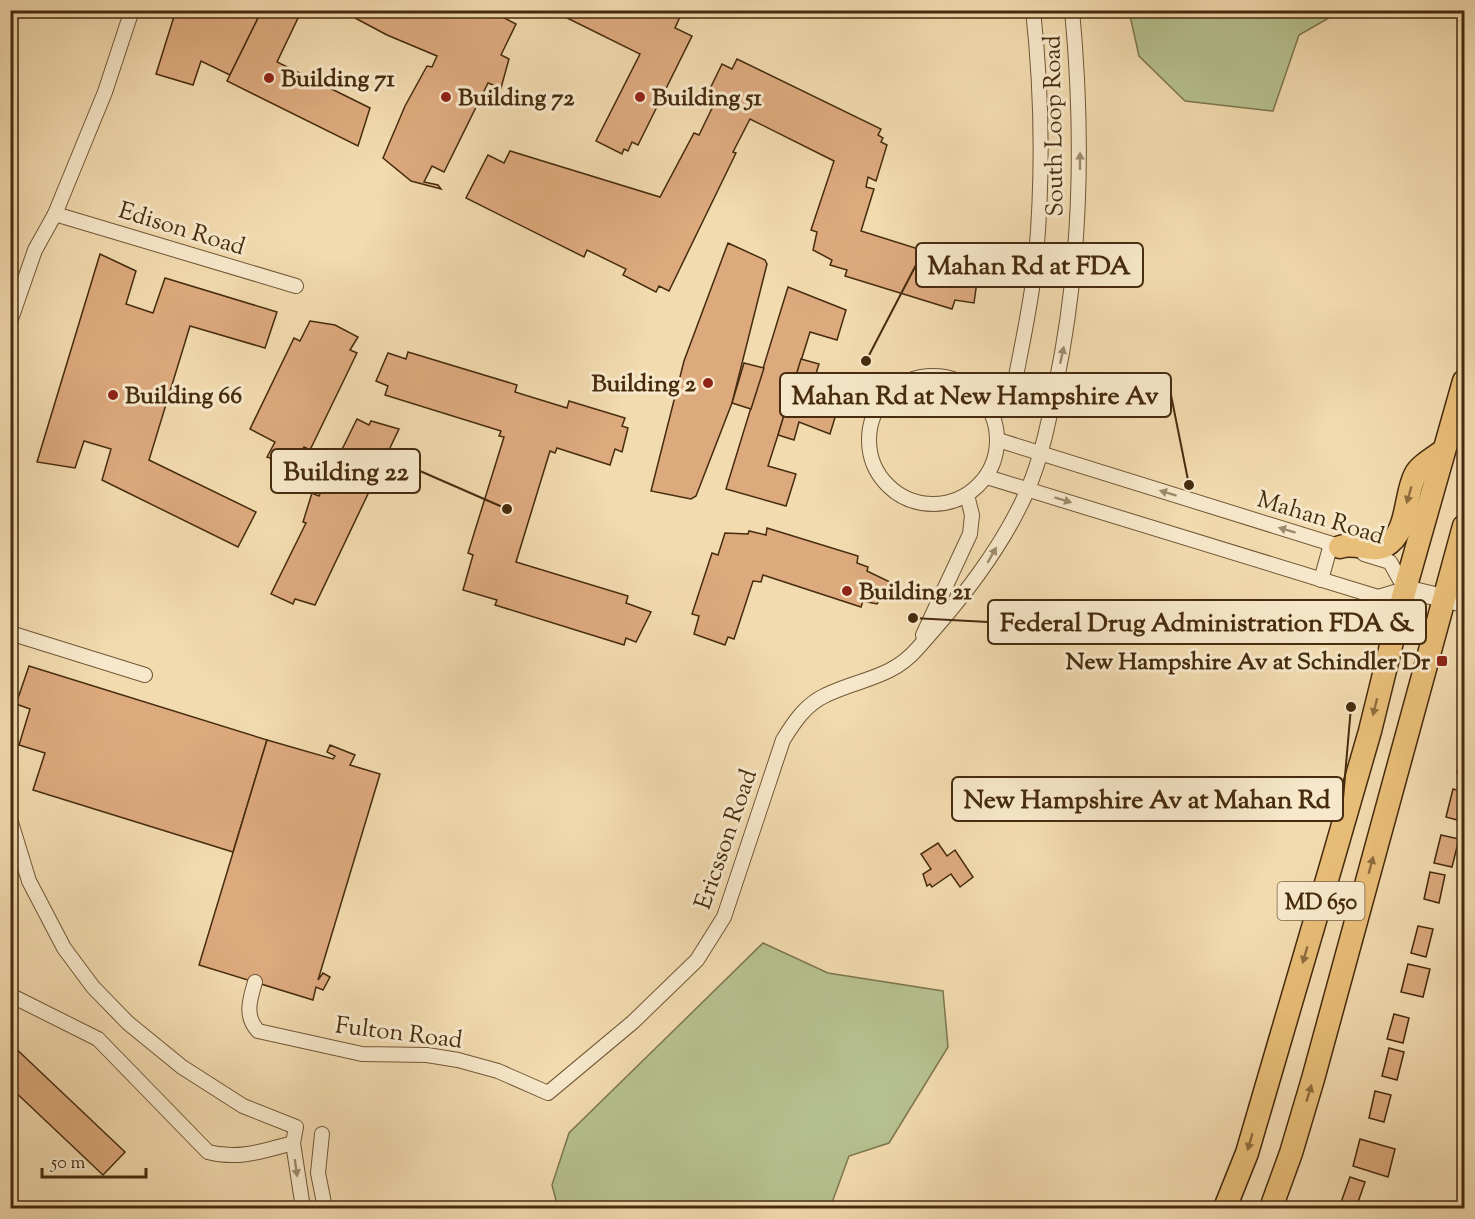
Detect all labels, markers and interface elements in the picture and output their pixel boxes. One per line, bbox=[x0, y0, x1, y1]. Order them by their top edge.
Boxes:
street label: South Loop Road bbox=[1036, 34, 1074, 217]
place label: Building 71 bbox=[281, 63, 395, 97]
marker: Building 71 bbox=[262, 71, 276, 85]
place label: Building 72 bbox=[458, 82, 575, 116]
place label: Building 51 bbox=[652, 82, 763, 116]
marker: Building 72 bbox=[439, 90, 453, 104]
marker: Building 51 bbox=[633, 90, 647, 104]
one-way arrow bbox=[1075, 152, 1085, 171]
street label: Edison Road bbox=[114, 195, 249, 265]
callout: Mahan Rd at FDA bbox=[916, 243, 1143, 287]
text: Mahan Rd at FDA bbox=[927, 249, 1131, 286]
one-way arrow bbox=[1058, 345, 1067, 364]
place label: Building 2 bbox=[591, 368, 697, 402]
callout: Mahan Rd at New Hampshire Av bbox=[780, 373, 1171, 417]
marker: Building 2 bbox=[701, 376, 715, 390]
text: Mahan Rd at New Hampshire Av bbox=[791, 379, 1159, 416]
place label: Building 66 bbox=[125, 380, 242, 414]
marker: Building 66 bbox=[106, 388, 120, 402]
callout: Building 22 bbox=[271, 449, 420, 493]
text: Building 22 bbox=[283, 455, 410, 492]
street label: Mahan Road bbox=[1253, 483, 1389, 555]
one-way arrow bbox=[1404, 486, 1413, 504]
one-way arrow bbox=[1159, 488, 1177, 497]
one-way arrow bbox=[1054, 496, 1072, 505]
one-way arrow bbox=[1278, 525, 1296, 534]
one-way arrow bbox=[986, 547, 997, 563]
place label: Building 21 bbox=[859, 576, 973, 610]
marker: Building 21 bbox=[840, 584, 854, 598]
callout: Federal Drug Administration FDA & bbox=[988, 600, 1426, 644]
text: Federal Drug Administration FDA & bbox=[1000, 606, 1414, 643]
place label: New Hampshire Av at Schindler Dr bbox=[1066, 646, 1431, 680]
marker: New Hampshire Av at Schindler Dr bbox=[1435, 654, 1449, 668]
one-way arrow bbox=[1370, 698, 1380, 716]
street label: Ericsson Road bbox=[687, 765, 767, 914]
callout: New Hampshire Av at Mahan Rd bbox=[952, 777, 1343, 821]
text: New Hampshire Av at Mahan Rd bbox=[963, 783, 1331, 820]
one-way arrow bbox=[1367, 855, 1376, 873]
road number: MD 650 bbox=[1278, 882, 1364, 920]
one-way arrow bbox=[1300, 946, 1309, 964]
street label: Fulton Road bbox=[333, 1009, 465, 1059]
one-way arrow bbox=[1305, 1084, 1314, 1102]
one-way arrow bbox=[1245, 1133, 1254, 1151]
scale bar bbox=[42, 1141, 146, 1179]
text: 50 m bbox=[50, 1151, 86, 1177]
one-way arrow bbox=[292, 1158, 301, 1177]

